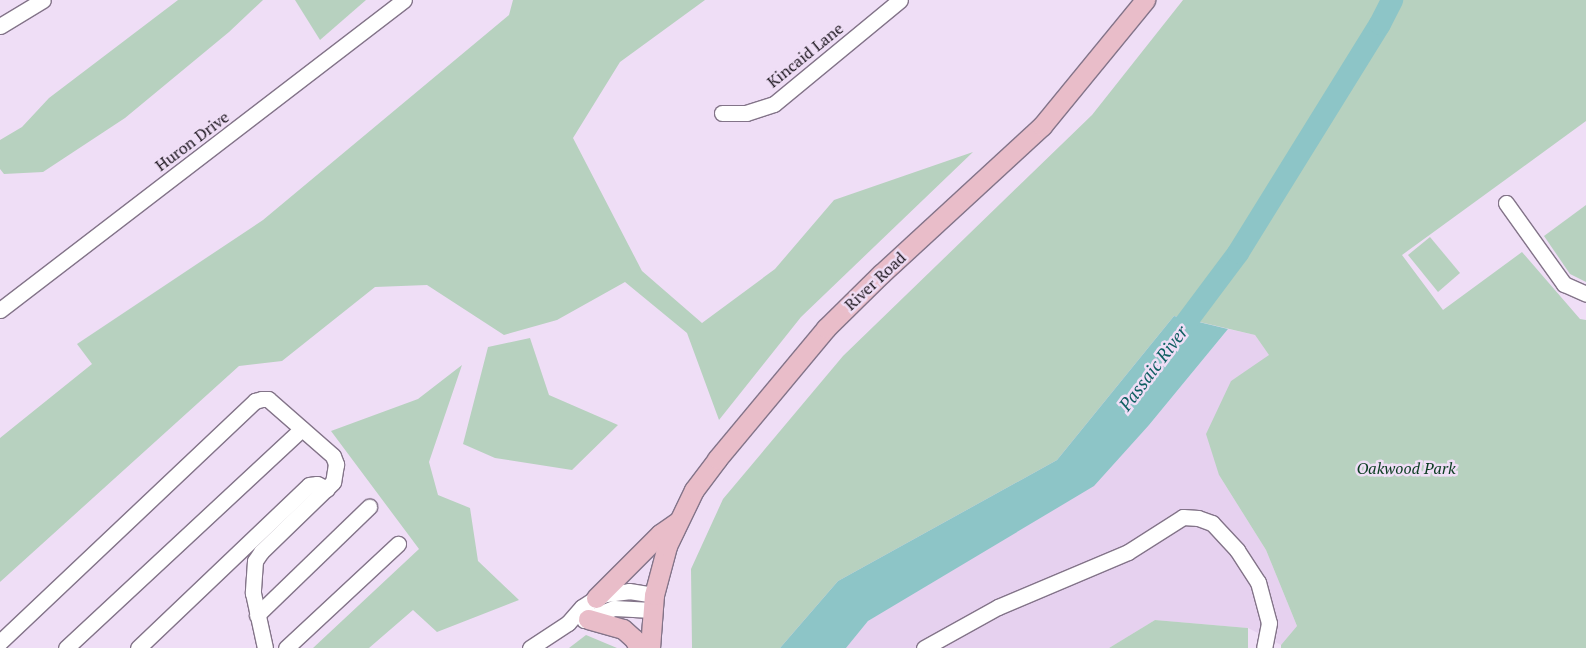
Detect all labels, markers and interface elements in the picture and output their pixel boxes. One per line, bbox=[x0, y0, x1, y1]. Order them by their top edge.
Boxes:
street label: Kincaid Lane bbox=[763, 19, 847, 91]
street label: Huron Drive bbox=[151, 107, 233, 175]
street label: River Road bbox=[840, 248, 910, 314]
water label: Passaic River bbox=[1114, 321, 1192, 415]
park label: Oakwood Park bbox=[1356, 458, 1456, 478]

